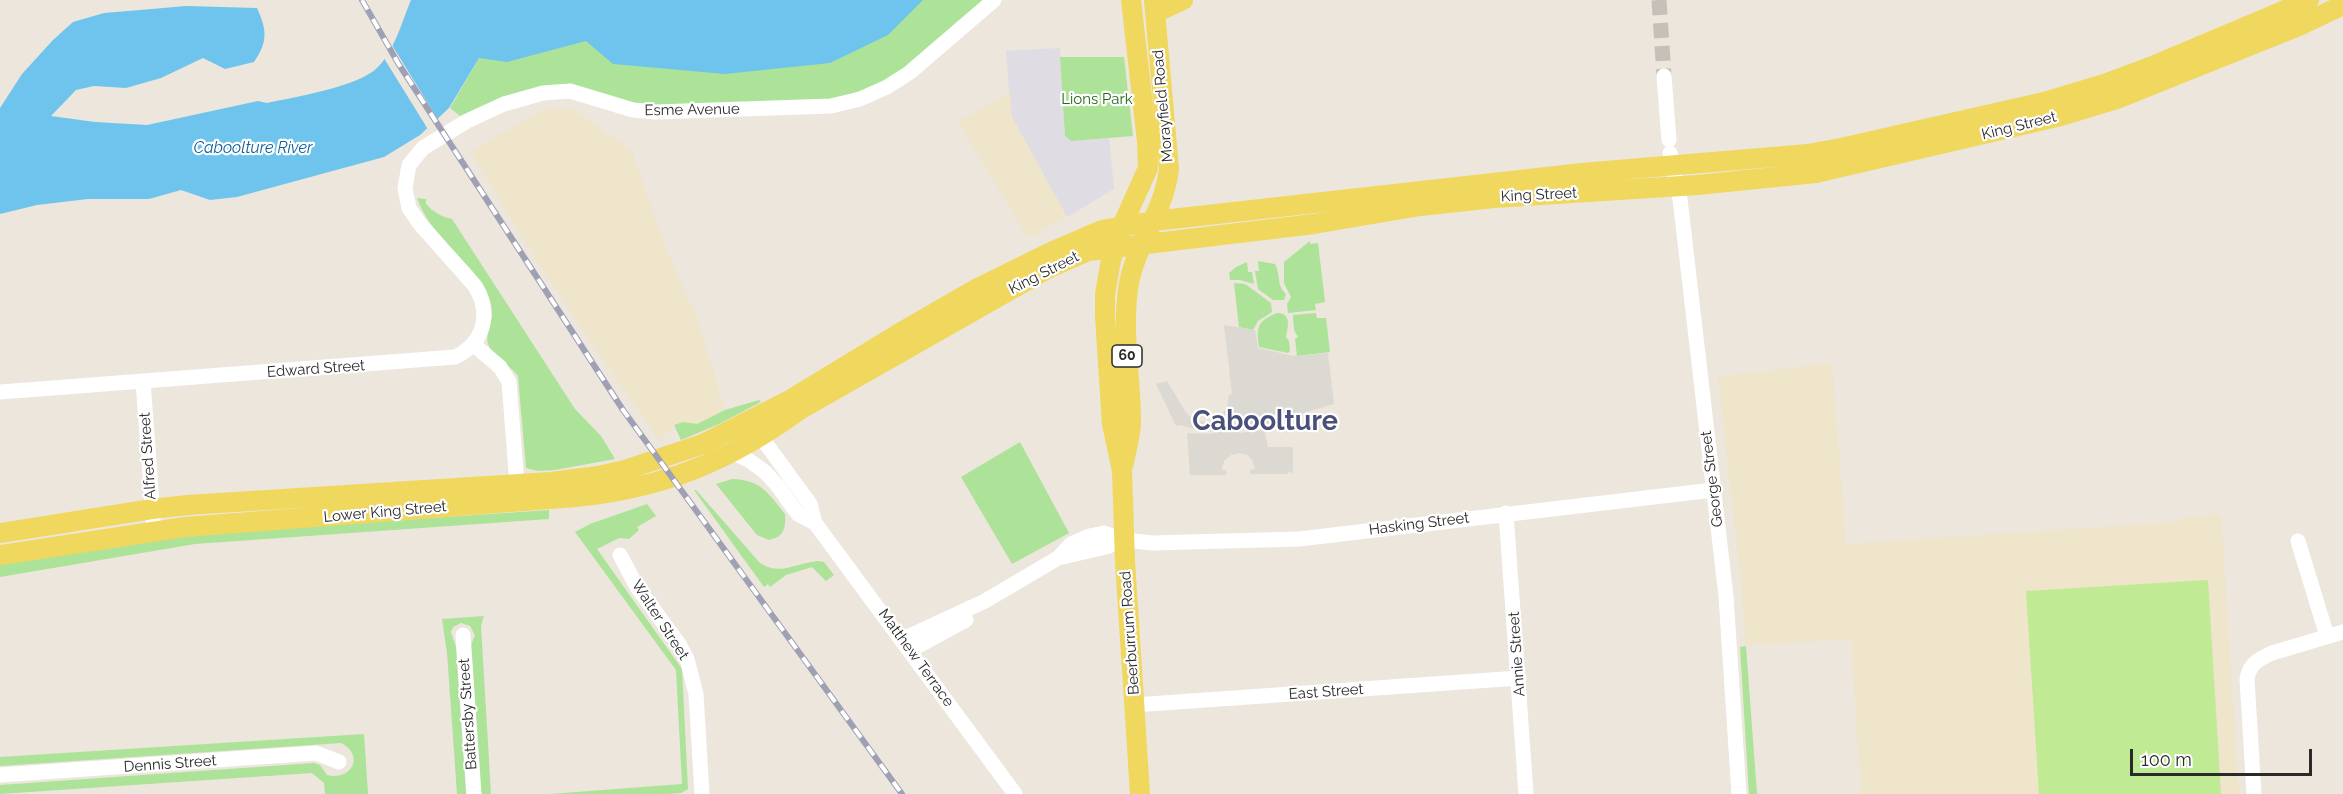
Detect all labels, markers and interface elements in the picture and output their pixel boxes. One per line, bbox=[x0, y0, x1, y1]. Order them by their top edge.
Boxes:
street label: Morayfield Road bbox=[1149, 49, 1177, 163]
park label: Lions Park bbox=[1061, 90, 1133, 108]
street label: Esme Avenue bbox=[644, 100, 740, 120]
street label: King Street bbox=[1980, 108, 2058, 144]
water label: Caboolture River bbox=[193, 138, 313, 158]
street label: King Street bbox=[1500, 184, 1578, 206]
street label: King Street bbox=[1006, 248, 1082, 298]
road number: 60 bbox=[1112, 345, 1142, 367]
street label: Edward Street bbox=[266, 357, 366, 381]
district label: Caboolture bbox=[1192, 406, 1338, 438]
street label: Alfred Street bbox=[136, 412, 160, 500]
street label: George Street bbox=[1697, 430, 1727, 528]
street label: Lower King Street bbox=[323, 498, 447, 526]
street label: Hasking Street bbox=[1368, 509, 1470, 539]
street label: Beerburrum Road bbox=[1117, 570, 1143, 696]
street label: Walter Street bbox=[628, 577, 692, 663]
street label: Matthew Terrace bbox=[874, 606, 958, 710]
street label: Annie Street bbox=[1505, 611, 1529, 697]
street label: Battersby Street bbox=[455, 658, 481, 770]
street label: East Street bbox=[1288, 680, 1364, 704]
scale bar bbox=[2133, 737, 2314, 775]
text: 100 m bbox=[2141, 749, 2192, 770]
street label: Dennis Street bbox=[123, 752, 217, 776]

